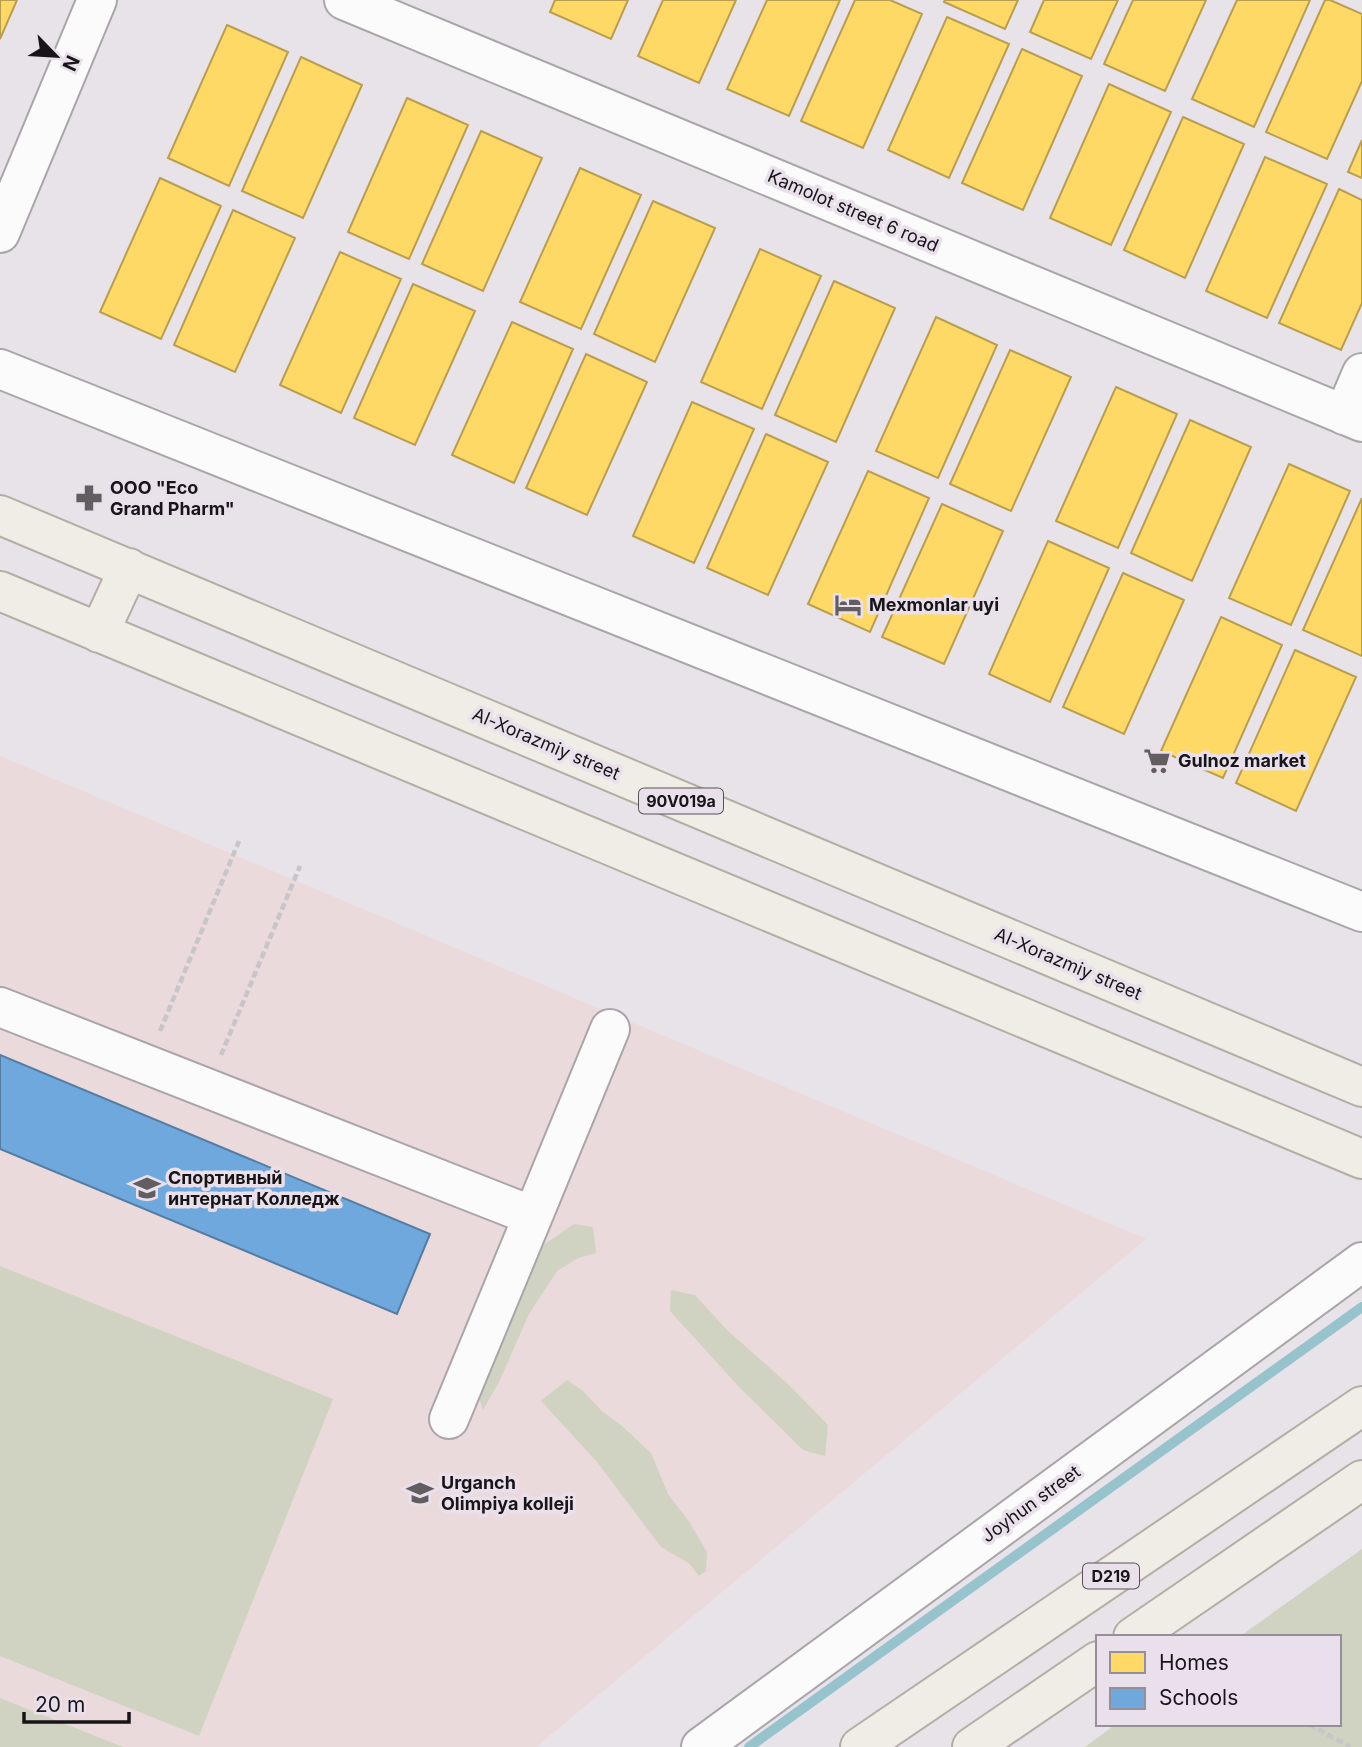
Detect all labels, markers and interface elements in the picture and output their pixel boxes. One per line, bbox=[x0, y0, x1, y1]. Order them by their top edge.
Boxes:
north arrow bbox=[21, 21, 91, 91]
text: N bbox=[57, 52, 84, 74]
street label: Kamolot street 6 road bbox=[765, 165, 942, 256]
place label: ООО "Eco Grand Pharm" bbox=[110, 477, 235, 519]
pharmacy icon: ООО "Eco Grand Pharm" bbox=[74, 483, 104, 513]
hotel icon: Mexmonlar uyi bbox=[833, 590, 863, 620]
place label: Mexmonlar uyi bbox=[869, 594, 999, 615]
street label: Al-Xorazmiy street bbox=[469, 703, 623, 784]
supermarket icon: Gulnoz market bbox=[1142, 746, 1172, 776]
place label: Gulnoz market bbox=[1178, 750, 1306, 771]
road number: 90V019a bbox=[639, 788, 723, 814]
street label: Al-Xorazmiy street bbox=[991, 923, 1145, 1004]
place label: Спортивный интернат Колледж bbox=[168, 1167, 340, 1209]
school or university icon: Спортивный интернат Колледж bbox=[132, 1173, 162, 1203]
street label: Joyhun street bbox=[977, 1461, 1084, 1546]
place label: Urganch Olimpiya kolleji bbox=[441, 1472, 574, 1514]
school or university icon: Urganch Olimpiya kolleji bbox=[405, 1478, 435, 1508]
road number: D219 bbox=[1083, 1564, 1139, 1588]
legend bbox=[1096, 1635, 1341, 1726]
text: Homes bbox=[1159, 1650, 1229, 1675]
scale bar bbox=[24, 1680, 130, 1724]
text: Schools bbox=[1159, 1685, 1238, 1710]
text: 20 m bbox=[35, 1692, 85, 1717]

